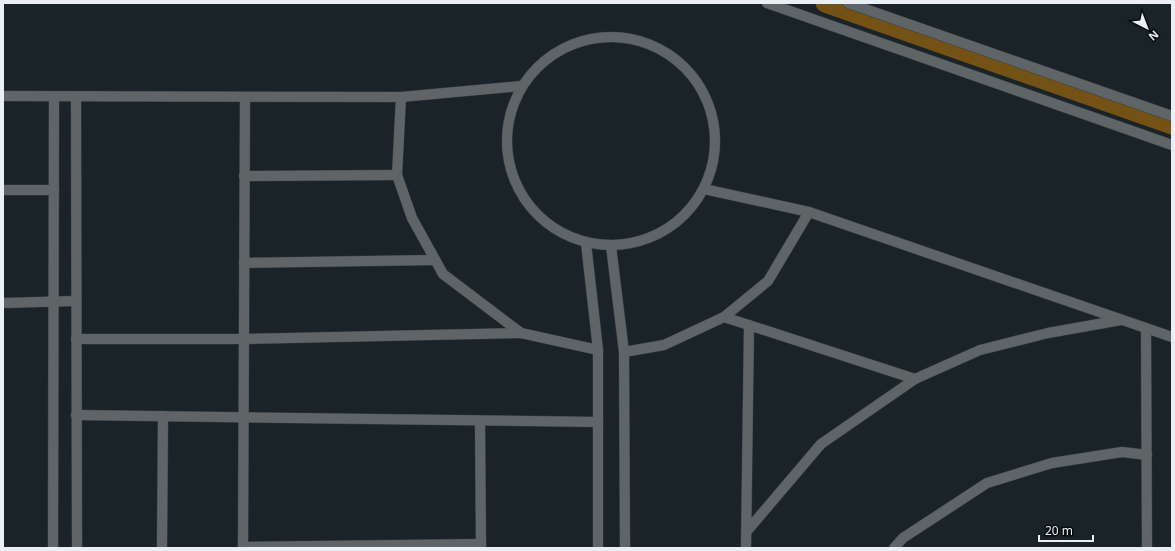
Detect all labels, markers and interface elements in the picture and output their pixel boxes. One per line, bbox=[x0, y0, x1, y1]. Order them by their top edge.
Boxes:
north arrow bbox=[1127, 8, 1167, 48]
text: N bbox=[1146, 27, 1162, 44]
scale bar bbox=[1039, 517, 1093, 543]
text: 20 m bbox=[1045, 522, 1073, 539]

